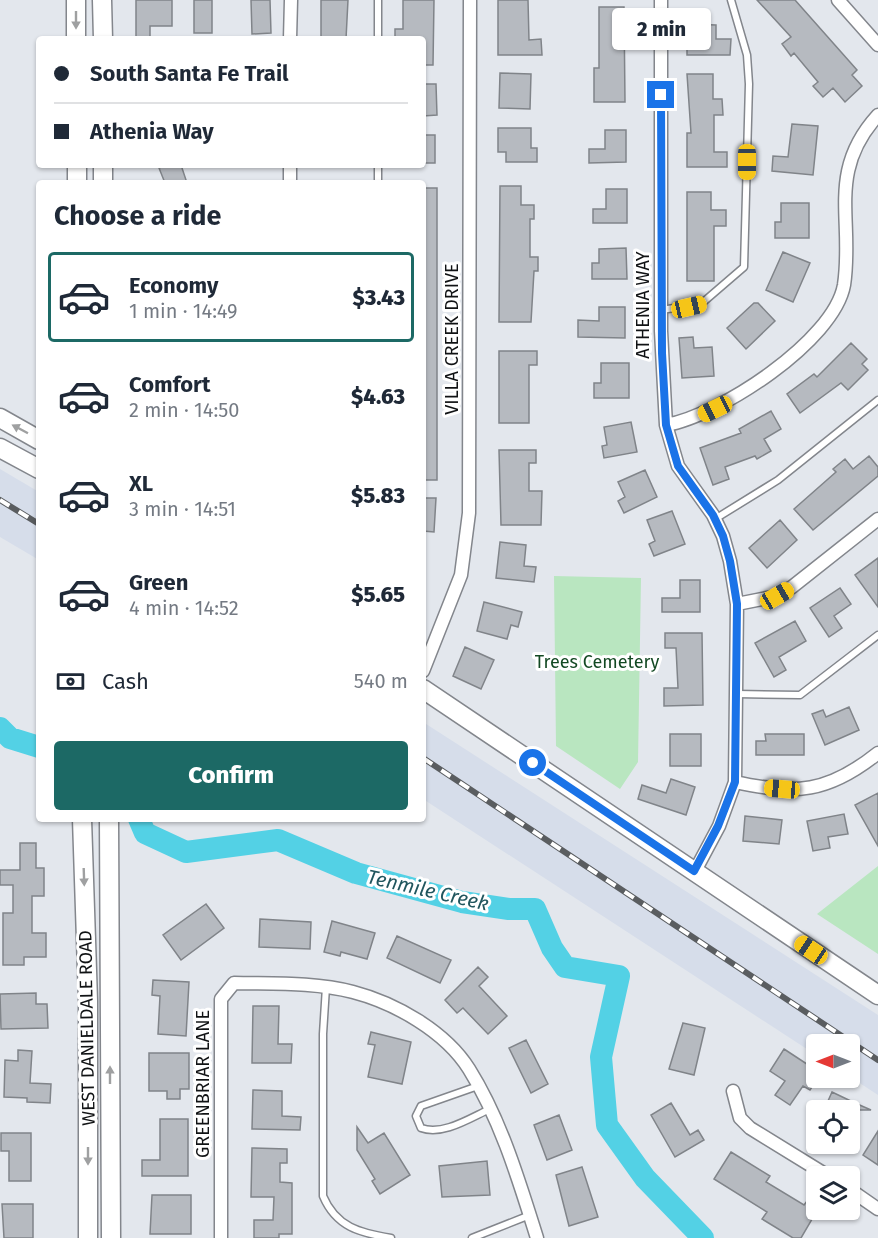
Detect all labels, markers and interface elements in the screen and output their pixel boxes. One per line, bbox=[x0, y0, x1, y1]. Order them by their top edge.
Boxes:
callout: 2 min bbox=[612, 8, 710, 50]
one-way arrow bbox=[71, 10, 81, 29]
text: 2 min bbox=[637, 17, 686, 41]
text: South Santa Fe Trail bbox=[90, 60, 289, 87]
route end bbox=[647, 81, 674, 108]
text: Athenia Way bbox=[90, 118, 214, 145]
car bbox=[738, 144, 756, 180]
text: Choose a ride bbox=[54, 200, 221, 232]
street label: ATHENIA WAY bbox=[632, 251, 654, 359]
street label: VILLA CREEK DRIVE bbox=[441, 263, 463, 415]
icon: car bbox=[57, 270, 111, 324]
text: Economy bbox=[129, 272, 218, 299]
text: $3.43 bbox=[352, 284, 405, 311]
car bbox=[669, 294, 709, 320]
text: 1 min · 14:49 bbox=[129, 299, 238, 323]
icon: car bbox=[57, 369, 111, 423]
text: Comfort bbox=[129, 371, 210, 398]
text: $4.63 bbox=[351, 383, 405, 410]
car bbox=[695, 393, 735, 425]
text: 2 min · 14:50 bbox=[129, 398, 239, 422]
one-way arrow bbox=[11, 424, 28, 434]
icon: car bbox=[57, 468, 111, 522]
text: XL bbox=[129, 470, 153, 497]
text: $5.83 bbox=[351, 482, 405, 509]
text: 3 min · 14:51 bbox=[129, 497, 236, 521]
icon: car bbox=[57, 567, 111, 621]
text: Green bbox=[129, 569, 188, 596]
car bbox=[757, 579, 797, 613]
text: $5.65 bbox=[351, 581, 405, 608]
text: 4 min · 14:52 bbox=[129, 596, 239, 620]
park label: Trees Cemetery bbox=[535, 651, 659, 673]
icon: cash bbox=[54, 665, 87, 698]
text: Cash bbox=[102, 668, 149, 695]
text: 540 m bbox=[354, 669, 408, 693]
button: Confirm bbox=[54, 741, 408, 810]
route start bbox=[519, 749, 546, 776]
car bbox=[763, 778, 801, 800]
water label: Tenmile Creek bbox=[365, 864, 491, 916]
one-way arrow bbox=[80, 868, 89, 887]
street label: WEST DANIELDALE ROAD bbox=[74, 930, 100, 1126]
car bbox=[791, 932, 831, 968]
street label: GREENBRIAR LANE bbox=[192, 1010, 214, 1158]
north arrow bbox=[806, 1034, 860, 1088]
map controls bbox=[806, 1034, 860, 1220]
one-way arrow bbox=[105, 1065, 115, 1084]
button: locate bbox=[806, 1100, 860, 1154]
one-way arrow bbox=[83, 1147, 93, 1166]
button: layers bbox=[806, 1166, 860, 1220]

